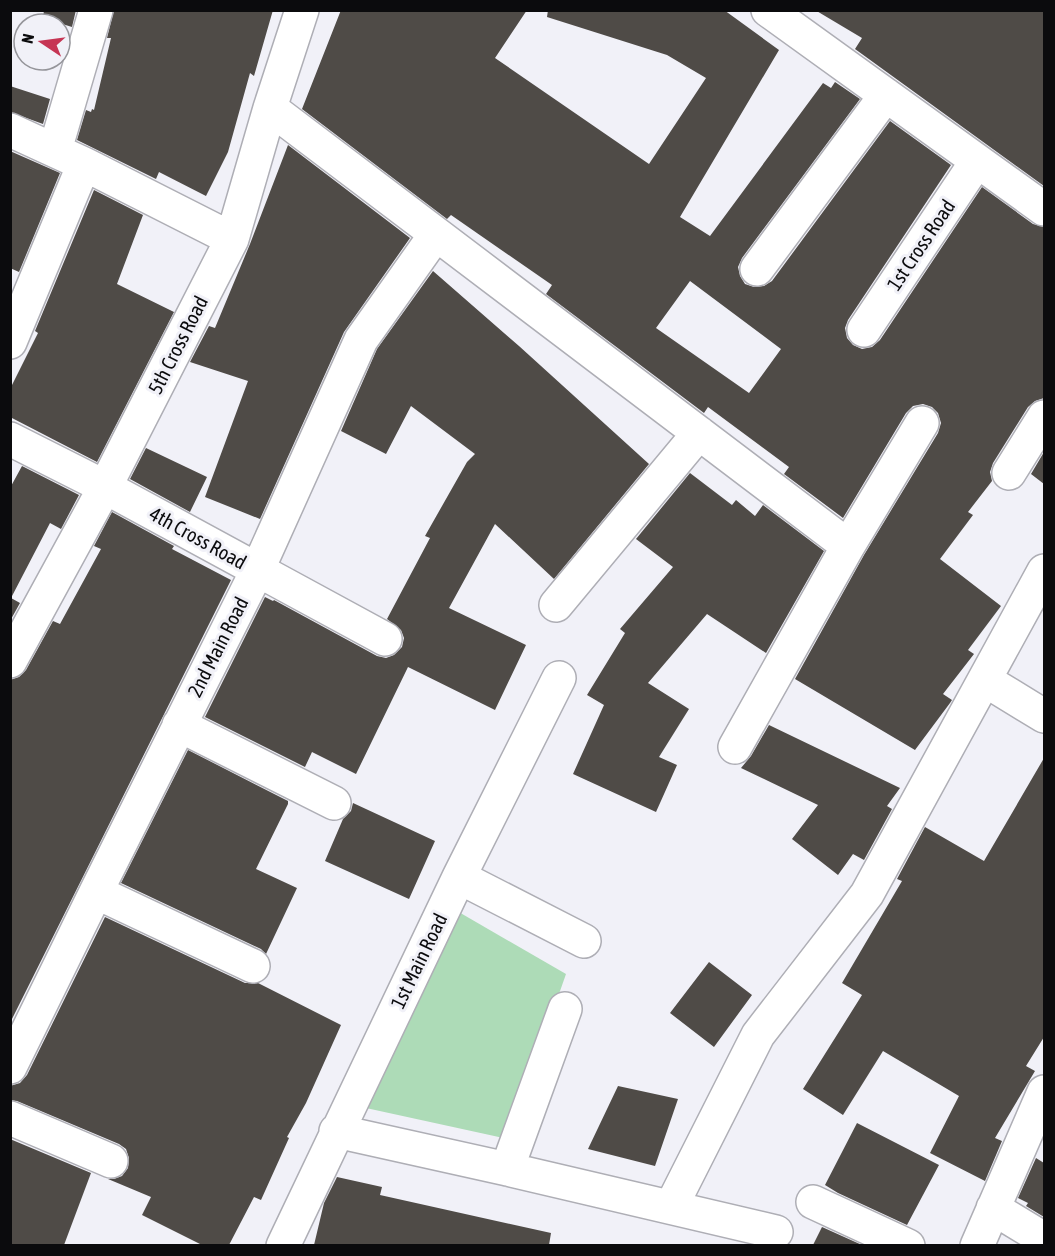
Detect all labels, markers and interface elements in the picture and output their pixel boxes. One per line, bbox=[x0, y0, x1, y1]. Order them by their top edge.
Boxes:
north arrow bbox=[12, 12, 72, 72]
text: N bbox=[18, 32, 37, 45]
street label: 1st Cross Road bbox=[882, 195, 959, 294]
street label: 5th Cross Road bbox=[143, 292, 212, 398]
street label: 4th Cross Road bbox=[146, 502, 251, 574]
street label: 2nd Main Road bbox=[183, 593, 253, 701]
street label: 1st Main Road bbox=[386, 910, 451, 1012]

